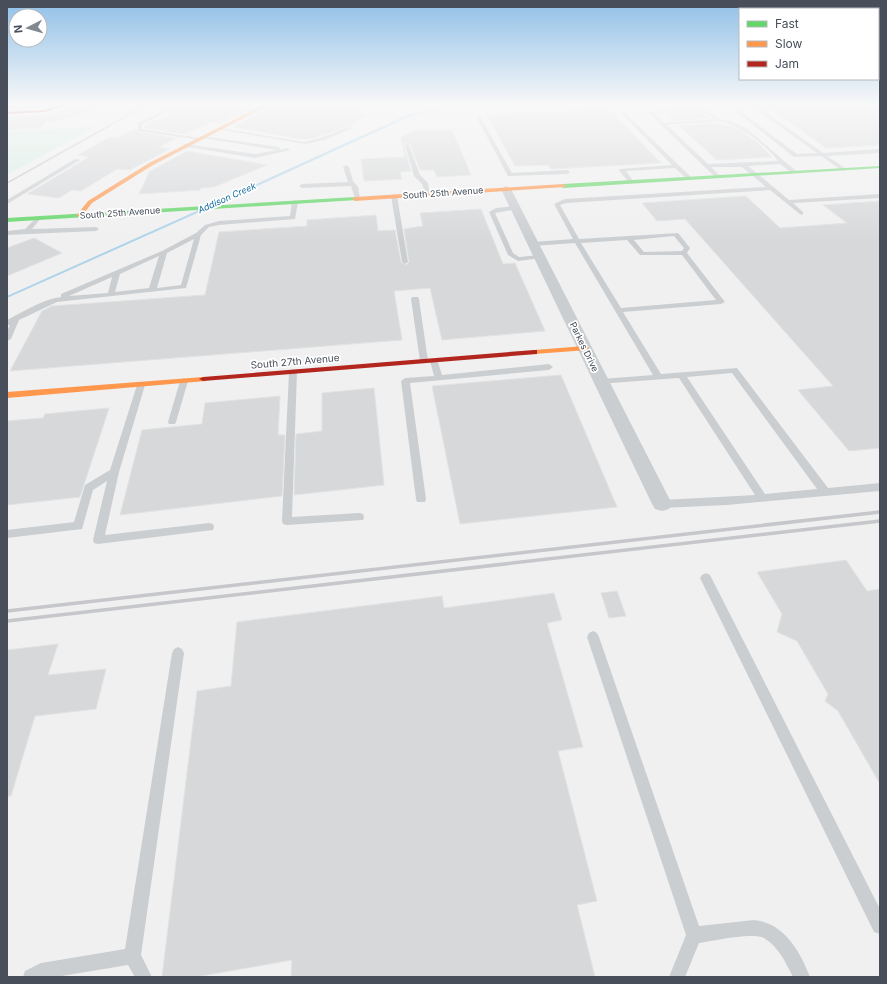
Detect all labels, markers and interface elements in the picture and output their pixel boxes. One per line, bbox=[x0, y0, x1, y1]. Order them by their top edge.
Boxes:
north arrow bbox=[8, 8, 48, 48]
legend bbox=[739, 8, 879, 80]
text: Fast bbox=[775, 16, 799, 31]
text: N bbox=[11, 24, 25, 34]
text: Slow bbox=[775, 36, 803, 51]
text: Jam bbox=[775, 56, 799, 71]
water label: Addison Creek bbox=[195, 179, 259, 216]
street label: South 25th Avenue bbox=[402, 184, 484, 201]
street label: South 25th Avenue bbox=[79, 204, 161, 221]
street label: Parkes Drive bbox=[568, 320, 601, 373]
street label: South 27th Avenue bbox=[250, 351, 340, 371]

